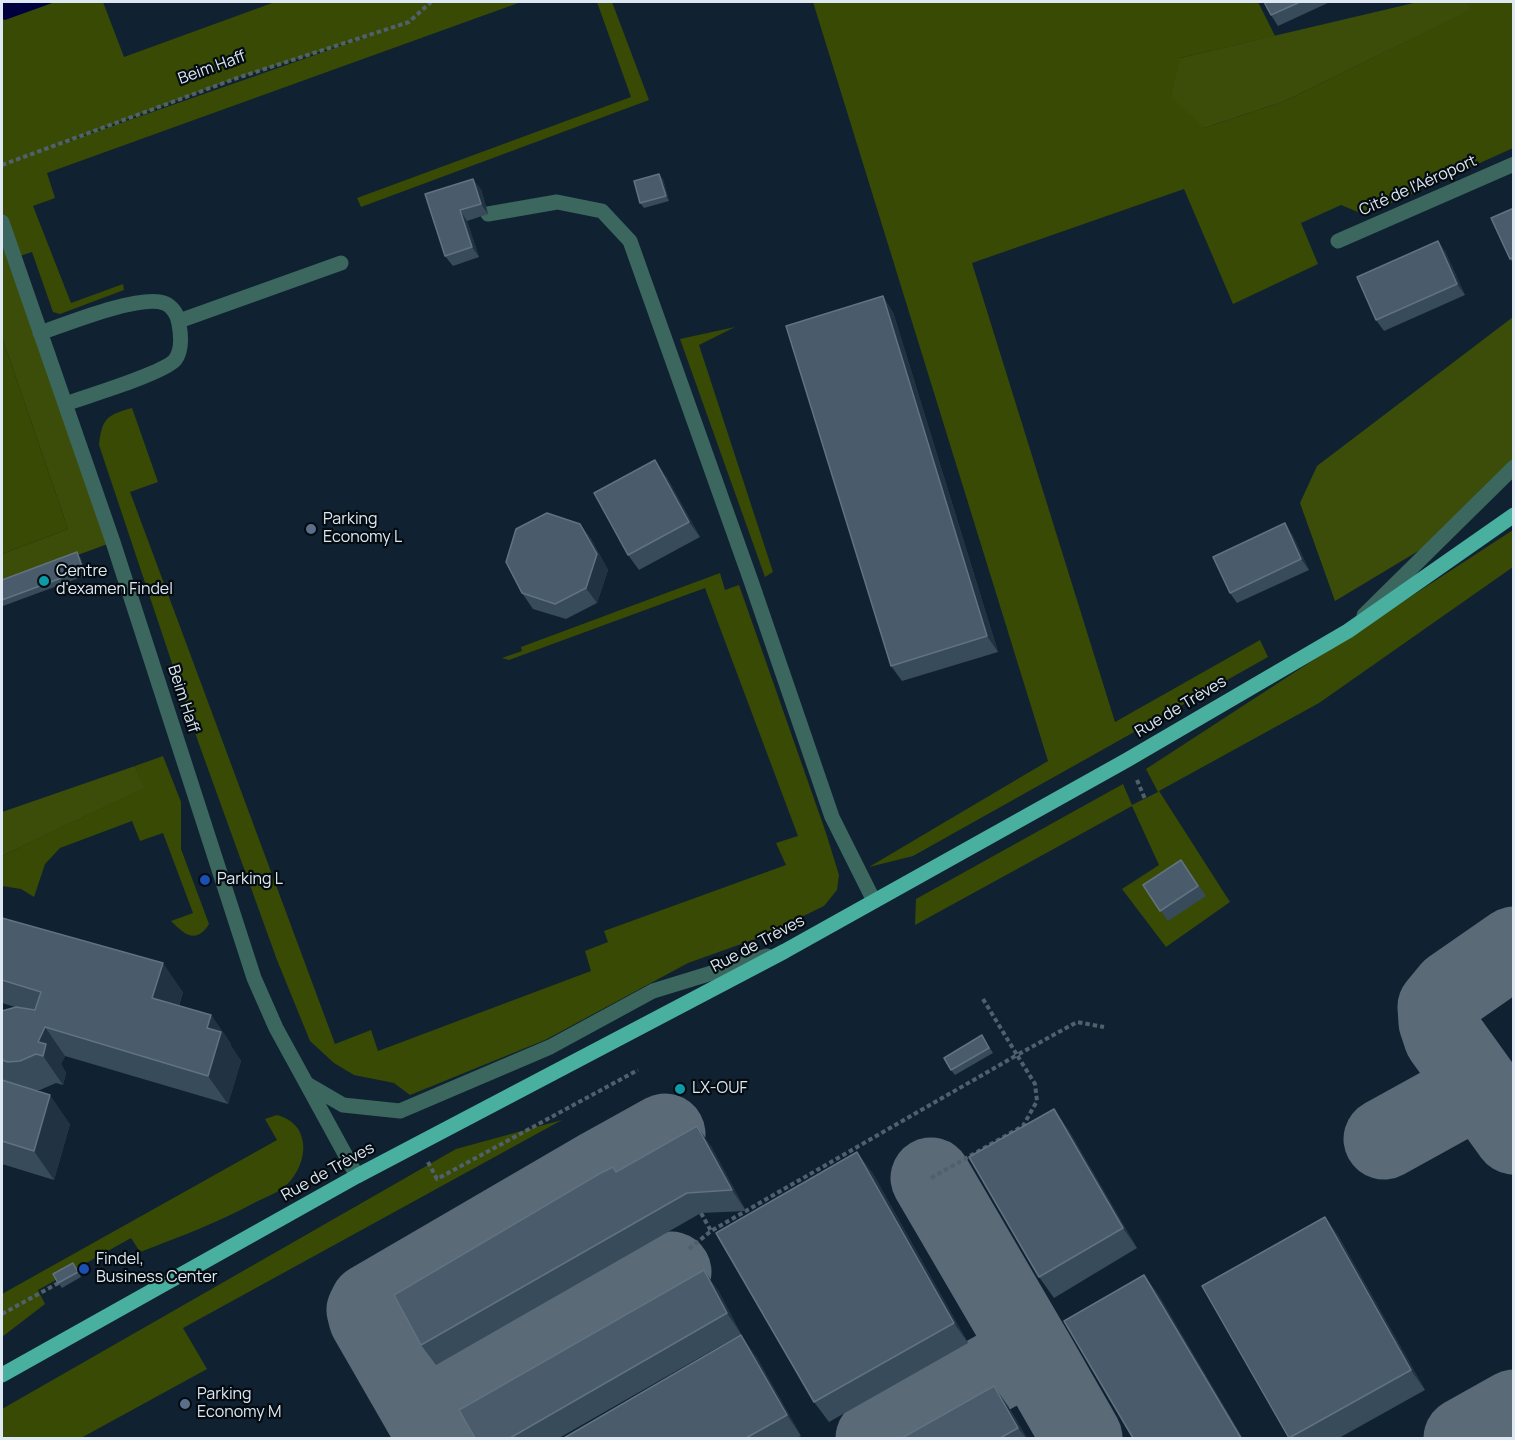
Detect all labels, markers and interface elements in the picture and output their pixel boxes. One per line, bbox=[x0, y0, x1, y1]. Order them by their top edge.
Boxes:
street label: Beim Haff bbox=[176, 47, 248, 89]
street label: Cité de l'Aéroport bbox=[1356, 151, 1480, 221]
place label: Parking Economy L bbox=[323, 510, 402, 548]
marker: Parking Economy L bbox=[304, 522, 318, 536]
place label: Centre d'examen Findel bbox=[56, 562, 173, 600]
marker: Centre d'examen Findel bbox=[37, 574, 51, 588]
street label: Beim Haff bbox=[163, 663, 203, 735]
street label: Rue de Trèves bbox=[1132, 672, 1230, 742]
place label: Parking L bbox=[217, 870, 283, 890]
marker: Parking L bbox=[198, 873, 212, 887]
street label: Rue de Trèves bbox=[708, 911, 808, 977]
place label: LX-OUF bbox=[692, 1079, 747, 1099]
marker: LX-OUF bbox=[673, 1082, 687, 1096]
street label: Rue de Trèves bbox=[278, 1139, 378, 1205]
place label: Findel, Business Center bbox=[96, 1250, 218, 1288]
marker: Findel, Business Center bbox=[77, 1262, 91, 1276]
place label: Parking Economy M bbox=[197, 1385, 281, 1423]
marker: Parking Economy M bbox=[178, 1397, 192, 1411]

